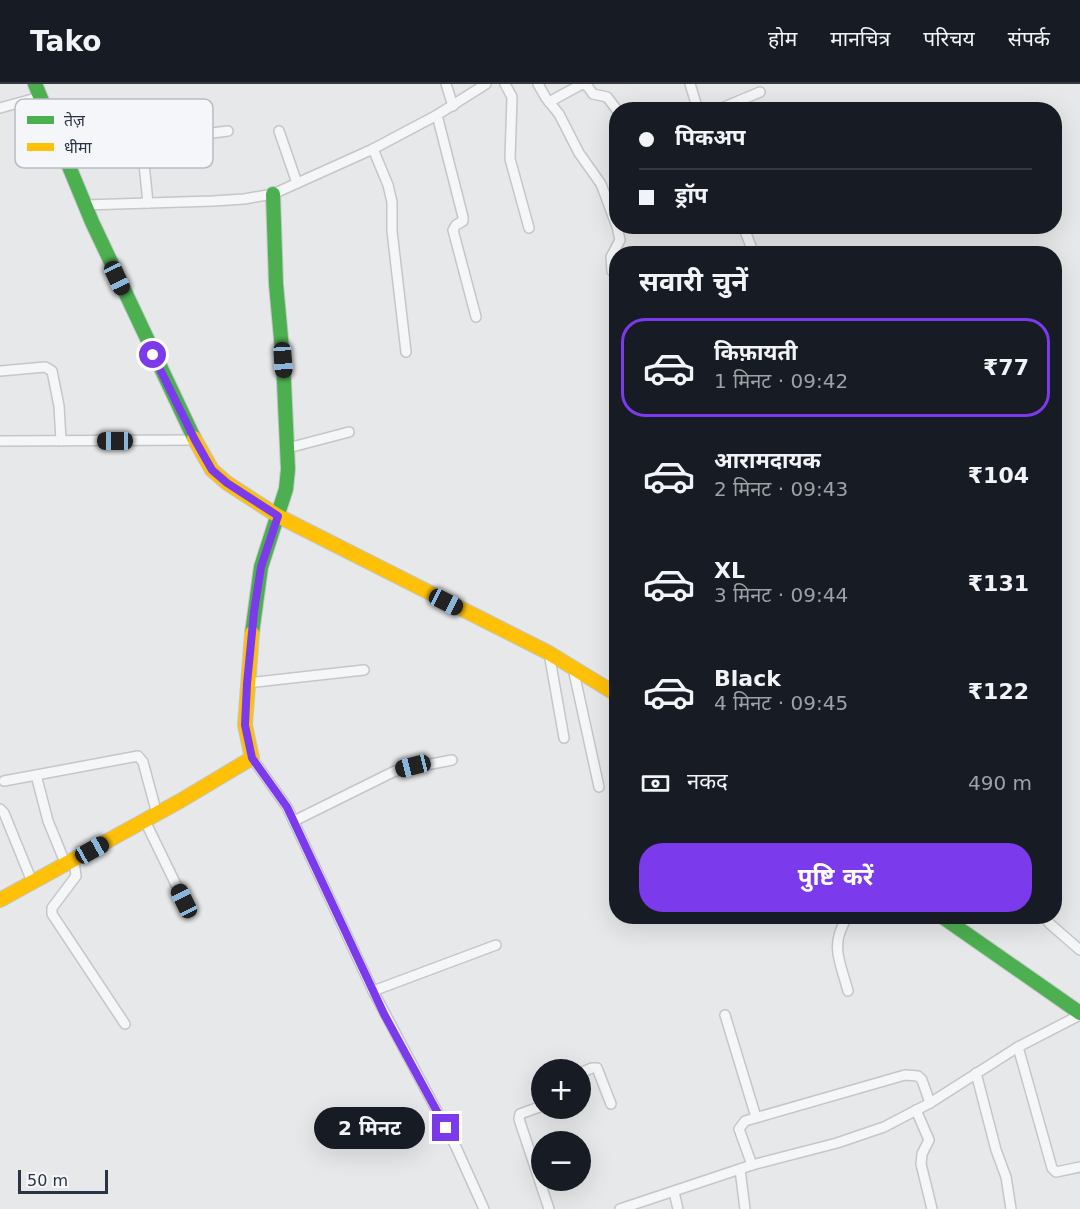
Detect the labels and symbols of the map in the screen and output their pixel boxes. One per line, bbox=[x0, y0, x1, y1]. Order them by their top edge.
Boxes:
legend bbox=[15, 99, 213, 168]
text: तेज़ bbox=[64, 111, 86, 130]
text: धीमा bbox=[64, 138, 93, 157]
car bbox=[101, 258, 133, 298]
route start bbox=[139, 341, 166, 368]
car bbox=[273, 341, 293, 379]
car bbox=[97, 432, 133, 450]
car bbox=[426, 586, 466, 618]
car bbox=[393, 753, 433, 779]
car bbox=[72, 833, 112, 867]
car bbox=[168, 881, 200, 921]
callout: 2 मिनट bbox=[314, 1107, 425, 1149]
route end bbox=[432, 1114, 459, 1141]
scale bar bbox=[18, 1167, 108, 1194]

